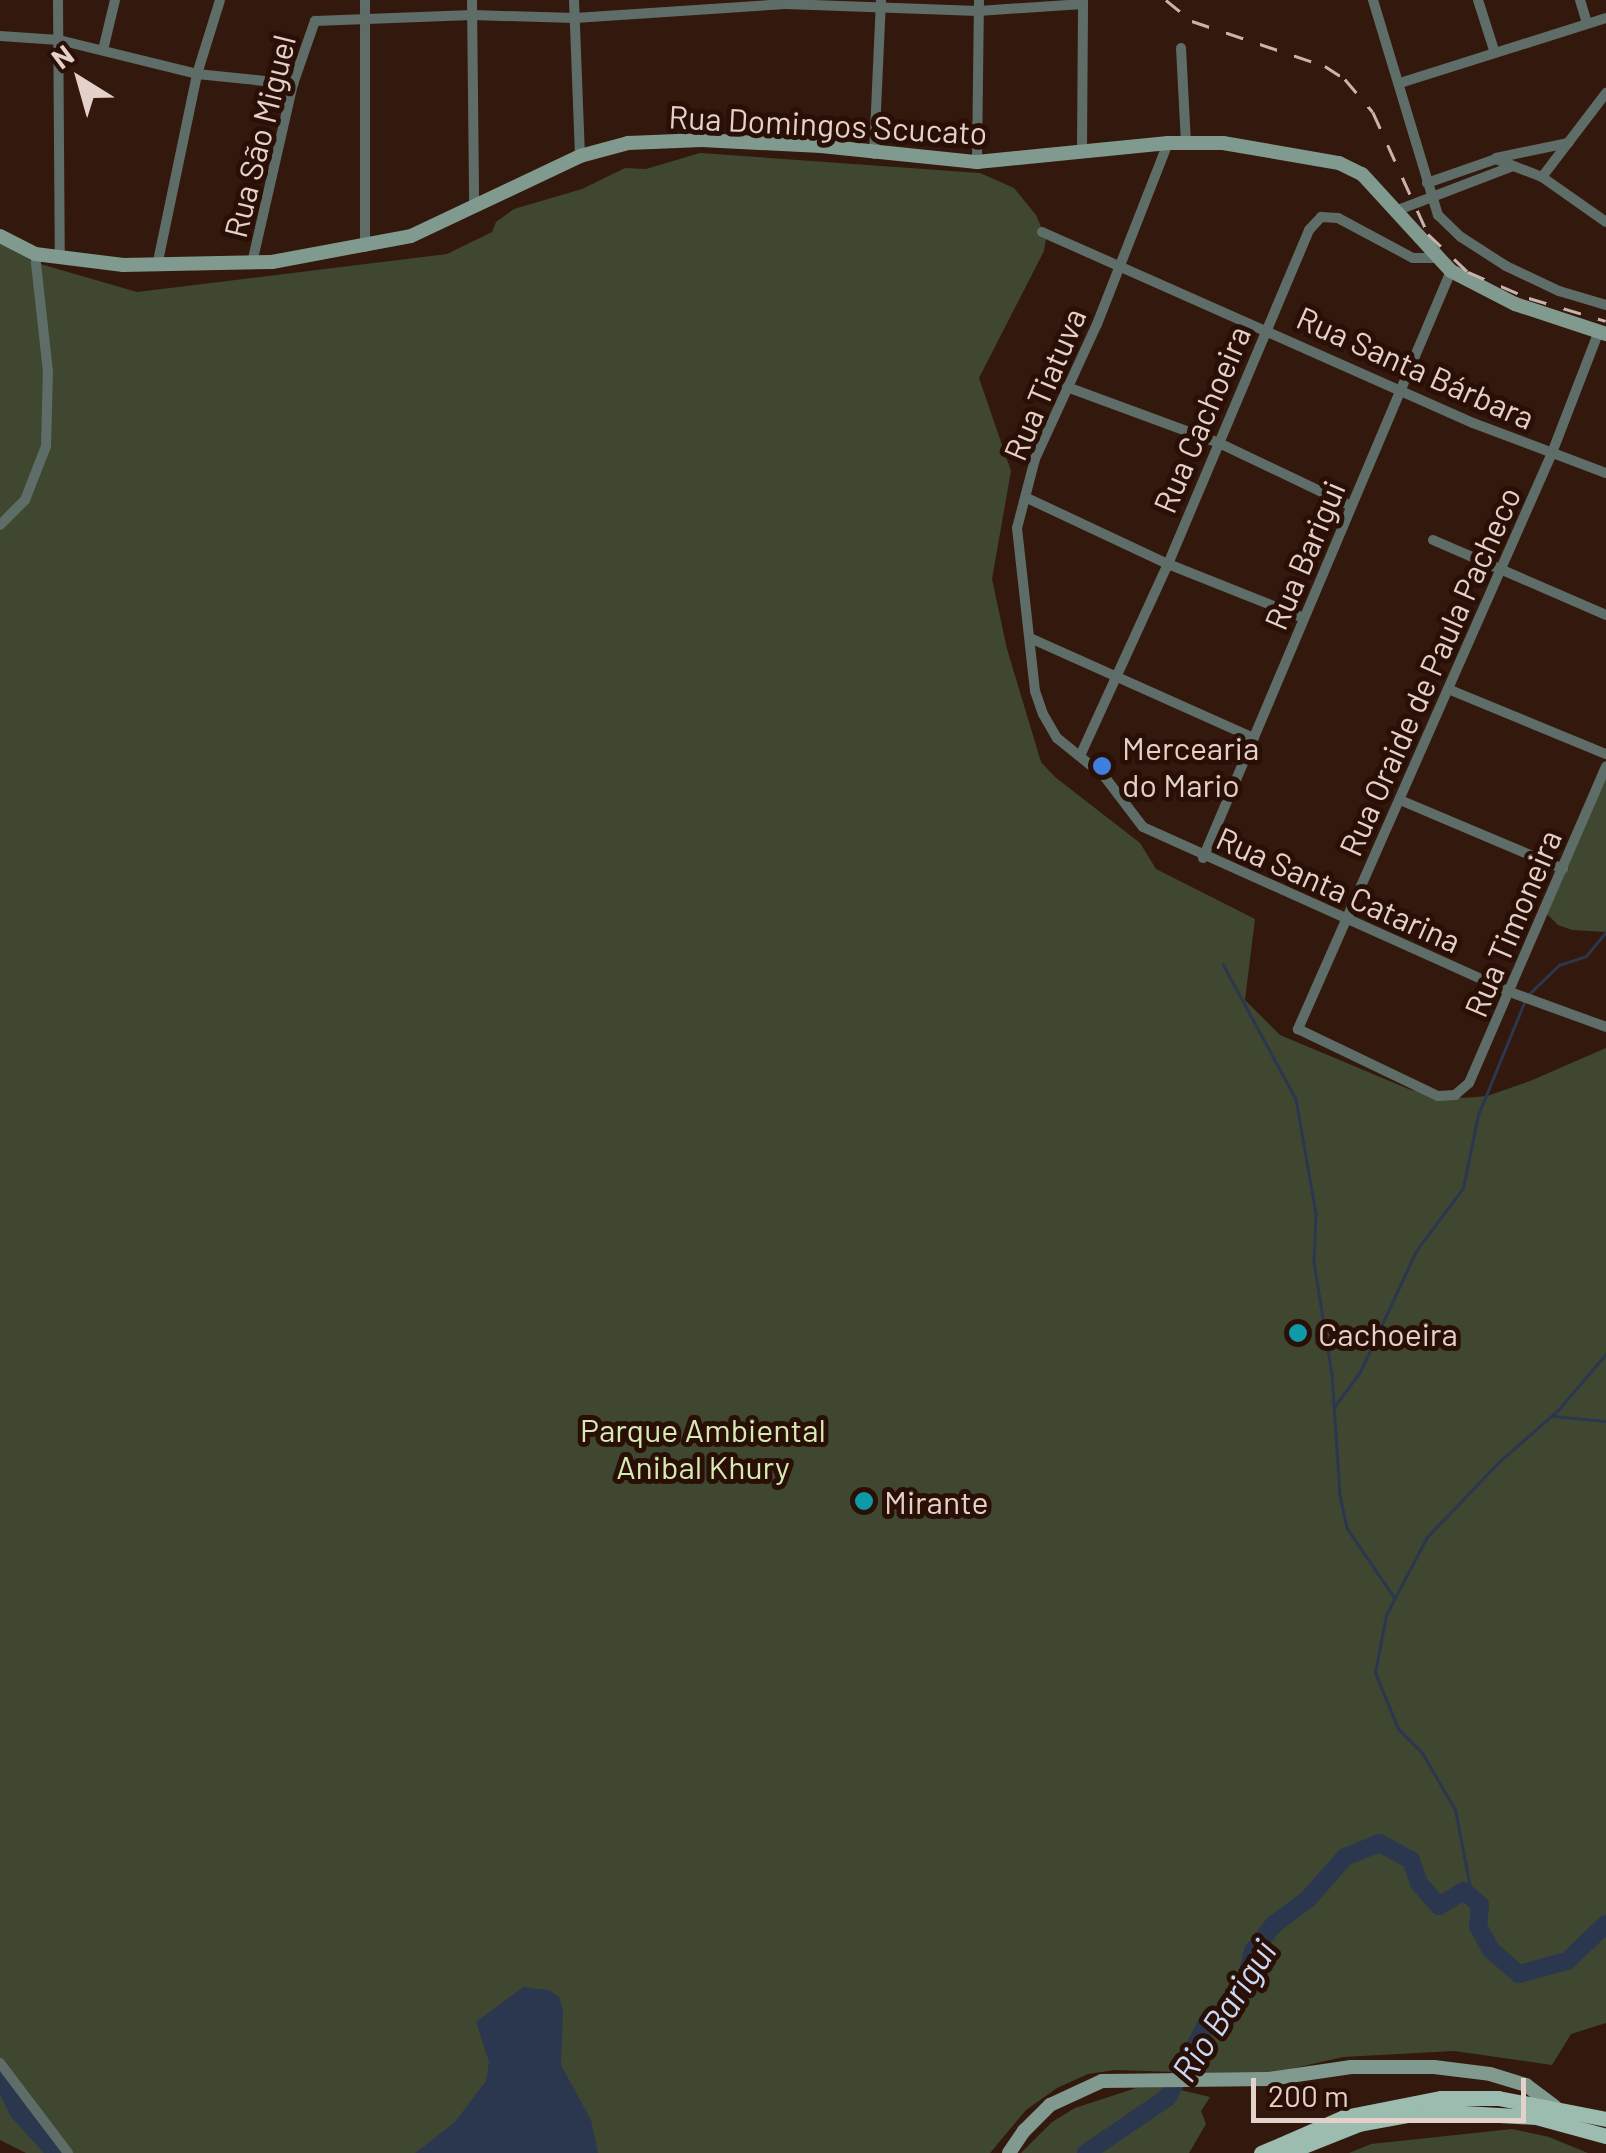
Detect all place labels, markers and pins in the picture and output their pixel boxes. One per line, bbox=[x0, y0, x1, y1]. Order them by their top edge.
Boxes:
place label: Mercearia do Mario bbox=[1122, 729, 1259, 804]
marker: Mercearia do Mario bbox=[1091, 755, 1113, 777]
place label: Cachoeira bbox=[1318, 1314, 1458, 1352]
marker: Cachoeira bbox=[1287, 1322, 1309, 1344]
place label: Mirante bbox=[884, 1482, 988, 1520]
marker: Mirante bbox=[853, 1490, 875, 1512]

